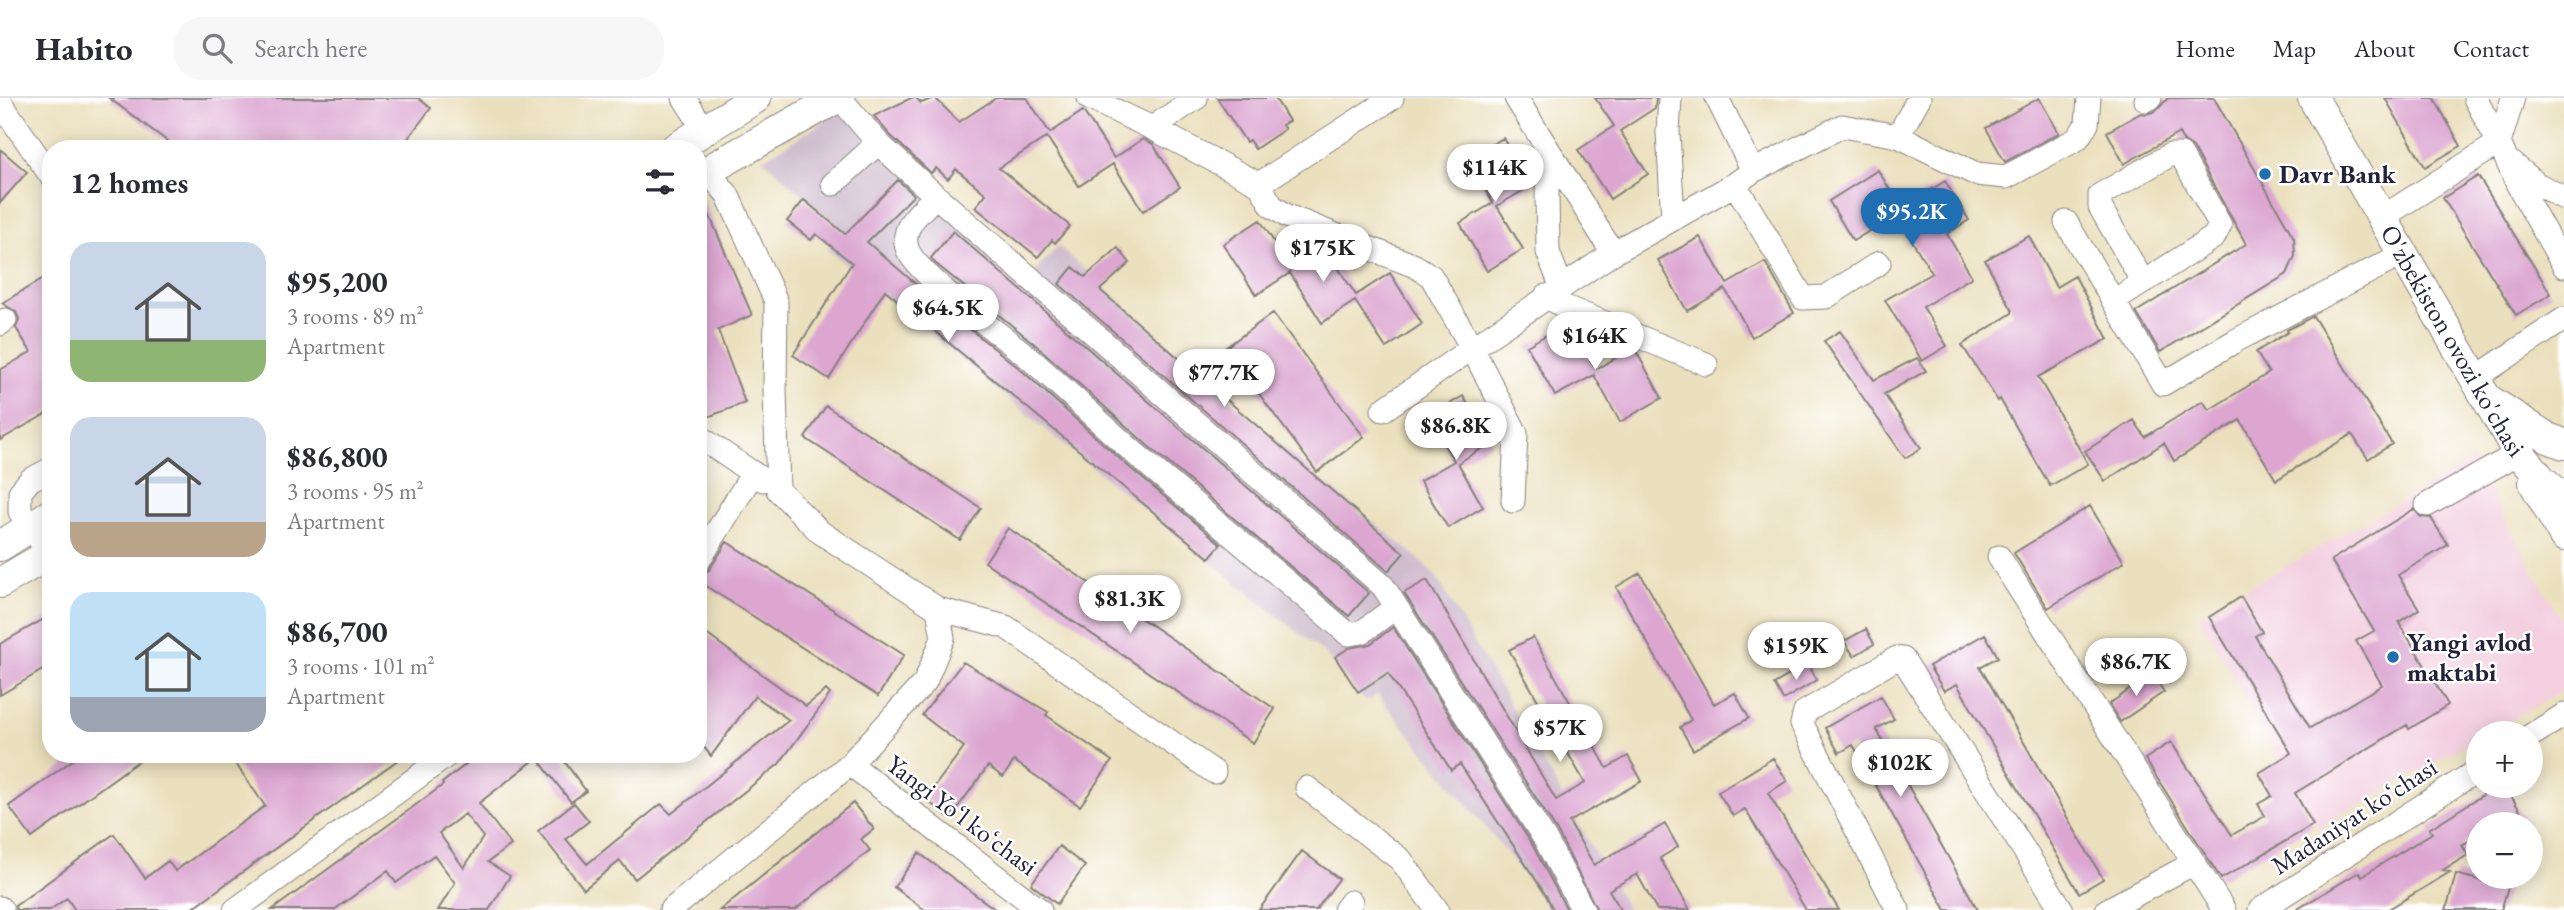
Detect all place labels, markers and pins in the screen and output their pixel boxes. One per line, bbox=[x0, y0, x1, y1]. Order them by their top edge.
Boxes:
pin: $114K bbox=[1446, 144, 1544, 204]
place label: Davr Bank bbox=[2279, 157, 2397, 191]
marker: Davr Bank bbox=[2257, 166, 2273, 182]
pin: $95.2K bbox=[1855, 188, 1969, 248]
pin: $175K bbox=[1274, 225, 1372, 284]
pin: $64.5K bbox=[891, 285, 1005, 344]
pin: $164K bbox=[1546, 313, 1644, 372]
pin: $77.7K bbox=[1167, 350, 1281, 409]
pin: $86.8K bbox=[1399, 402, 1513, 462]
pin: $81.3K bbox=[1073, 575, 1187, 635]
pin: $159K bbox=[1747, 622, 1845, 682]
place label: Yangi avlod maktabi bbox=[2407, 625, 2533, 689]
pin: $86.7K bbox=[2079, 638, 2193, 698]
marker: Yangi avlod maktabi bbox=[2385, 649, 2401, 665]
pin: $57K bbox=[1519, 704, 1601, 764]
pin: $102K bbox=[1851, 740, 1949, 799]

